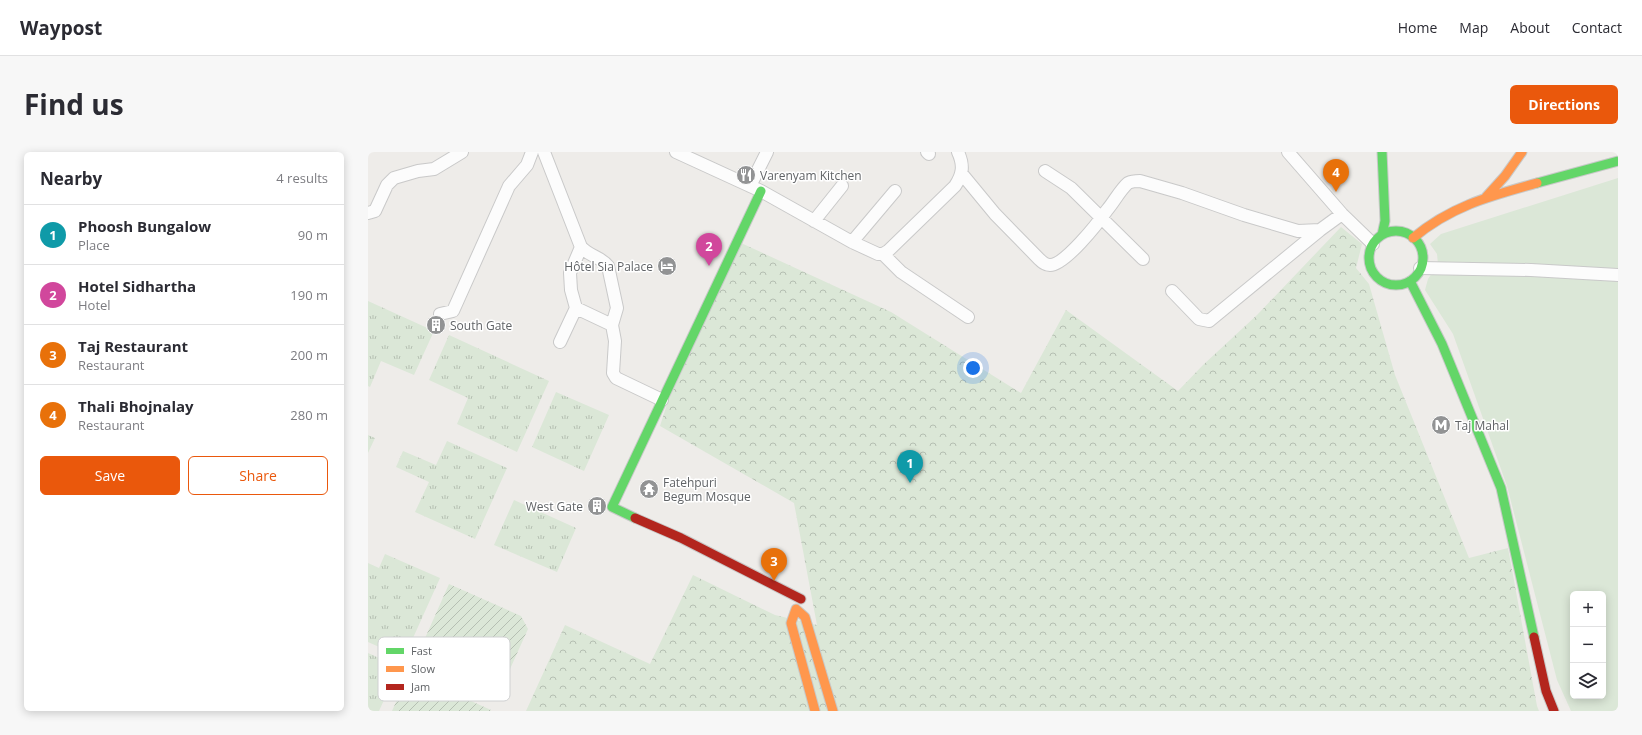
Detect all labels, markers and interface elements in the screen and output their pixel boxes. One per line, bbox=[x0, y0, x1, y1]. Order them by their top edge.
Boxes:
text: Waypost bbox=[20, 15, 102, 41]
text: Home bbox=[1398, 18, 1437, 37]
text: Map bbox=[1459, 18, 1488, 37]
text: About bbox=[1510, 18, 1550, 37]
text: Contact bbox=[1572, 18, 1622, 37]
text: Find us bbox=[24, 85, 124, 123]
button: Directions bbox=[1510, 85, 1618, 124]
pin: 4 bbox=[1323, 159, 1349, 192]
restaurant icon: Varenyam Kitchen bbox=[735, 164, 757, 186]
text: Nearby bbox=[40, 167, 102, 190]
place label: Varenyam Kitchen bbox=[760, 167, 862, 184]
text: 4 results bbox=[276, 169, 328, 187]
text: Phoosh Bungalow bbox=[78, 216, 211, 236]
text: 1 bbox=[49, 226, 57, 244]
text: 90 m bbox=[298, 226, 328, 244]
pin: 2 bbox=[696, 233, 722, 266]
text: Place bbox=[78, 236, 110, 254]
hotel icon: Hôtel Sia Palace bbox=[656, 255, 678, 277]
place label: Hôtel Sia Palace bbox=[564, 258, 653, 275]
text: Hotel Sidhartha bbox=[78, 276, 196, 296]
text: 2 bbox=[49, 286, 57, 304]
text: 190 m bbox=[290, 286, 328, 304]
text: Hotel bbox=[78, 296, 111, 314]
building icon: South Gate bbox=[425, 314, 447, 336]
place label: South Gate bbox=[450, 317, 513, 334]
text: Taj Restaurant bbox=[78, 336, 188, 356]
text: 3 bbox=[49, 346, 57, 364]
text: 200 m bbox=[290, 346, 328, 364]
text: Restaurant bbox=[78, 356, 145, 374]
your location bbox=[963, 358, 983, 378]
text: Thali Bhojnalay bbox=[78, 396, 194, 416]
text: 4 bbox=[49, 406, 57, 424]
text: 280 m bbox=[290, 406, 328, 424]
metro station icon: Taj Mahal bbox=[1430, 414, 1452, 436]
text: Restaurant bbox=[78, 416, 145, 434]
place label: Taj Mahal bbox=[1455, 417, 1509, 434]
pin: 1 bbox=[897, 450, 923, 483]
button: Save bbox=[40, 456, 180, 495]
button: Share bbox=[188, 456, 328, 495]
place label: Fatehpuri Begum Mosque bbox=[663, 474, 751, 505]
temple icon: Fatehpuri Begum Mosque bbox=[638, 478, 660, 500]
building icon: West Gate bbox=[586, 495, 608, 517]
place label: West Gate bbox=[526, 498, 583, 515]
pin: 3 bbox=[761, 548, 787, 581]
map controls bbox=[1570, 591, 1606, 699]
button: + bbox=[1570, 591, 1606, 627]
button: − bbox=[1570, 627, 1606, 663]
legend bbox=[378, 637, 510, 701]
text: Fast bbox=[411, 643, 432, 658]
text: Slow bbox=[411, 661, 435, 676]
button: layers bbox=[1570, 663, 1606, 699]
text: Jam bbox=[410, 679, 430, 694]

